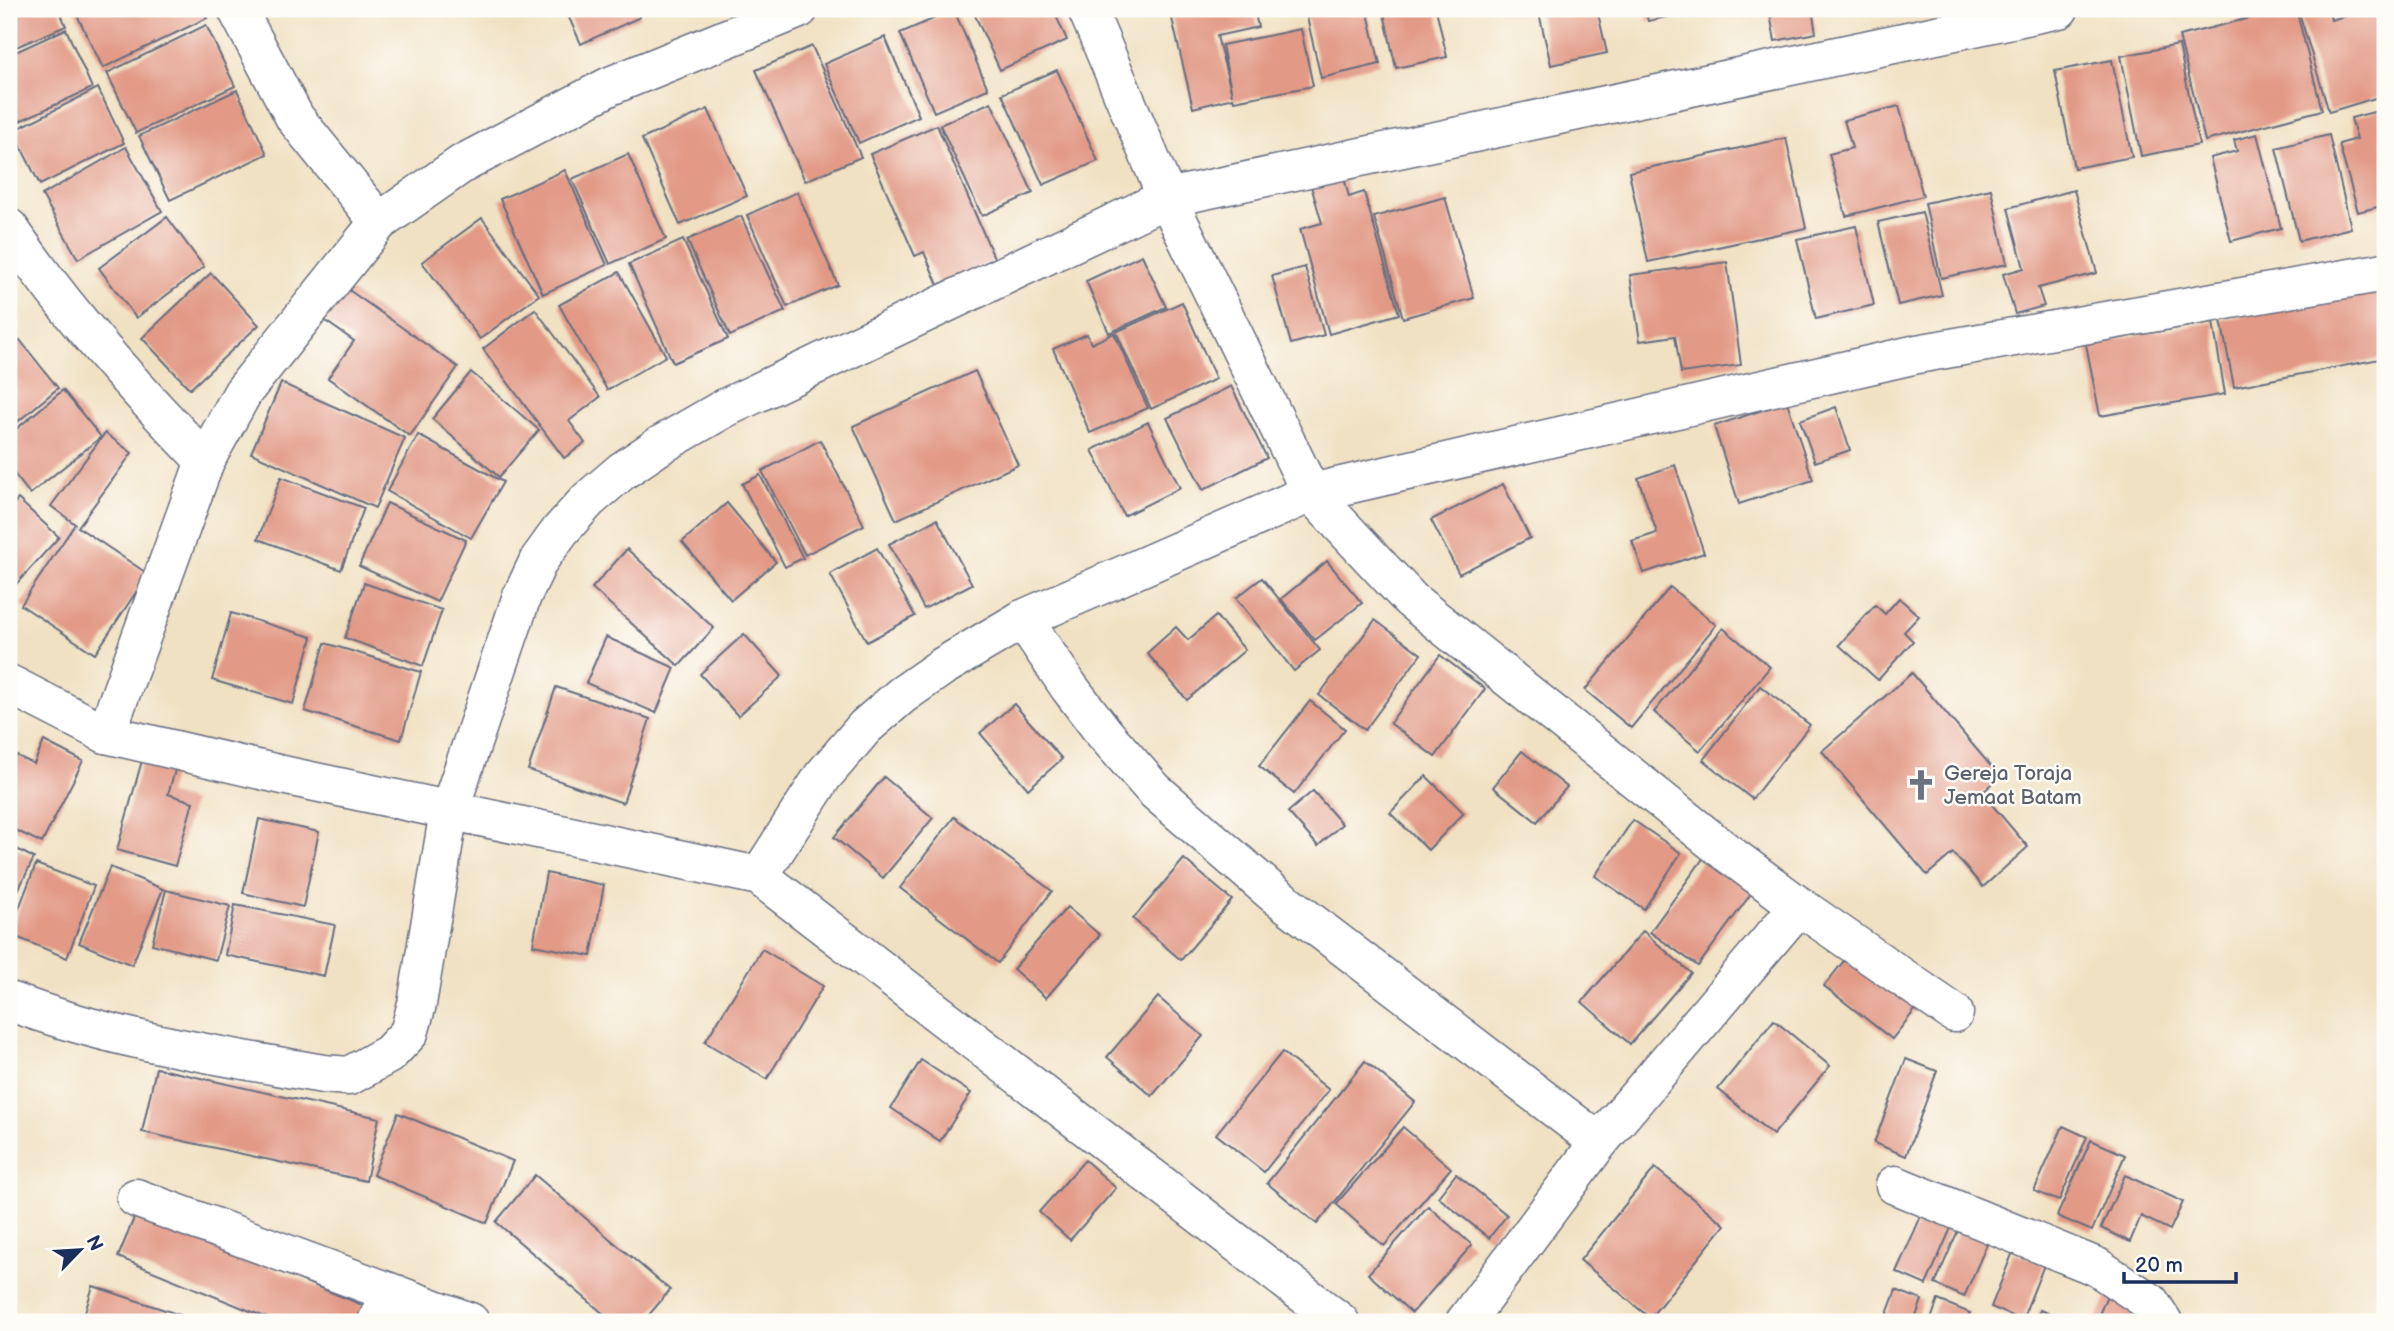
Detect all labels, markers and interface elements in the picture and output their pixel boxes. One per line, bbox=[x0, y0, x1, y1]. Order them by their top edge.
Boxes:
place label: Gereja Toraja Jemaat Batam bbox=[1944, 761, 2082, 810]
church icon: Gereja Toraja Jemaat Batam bbox=[1904, 768, 1938, 802]
north arrow bbox=[46, 1216, 116, 1286]
text: N bbox=[81, 1232, 107, 1255]
scale bar bbox=[2124, 1240, 2236, 1284]
text: 20 m bbox=[2135, 1253, 2183, 1278]

